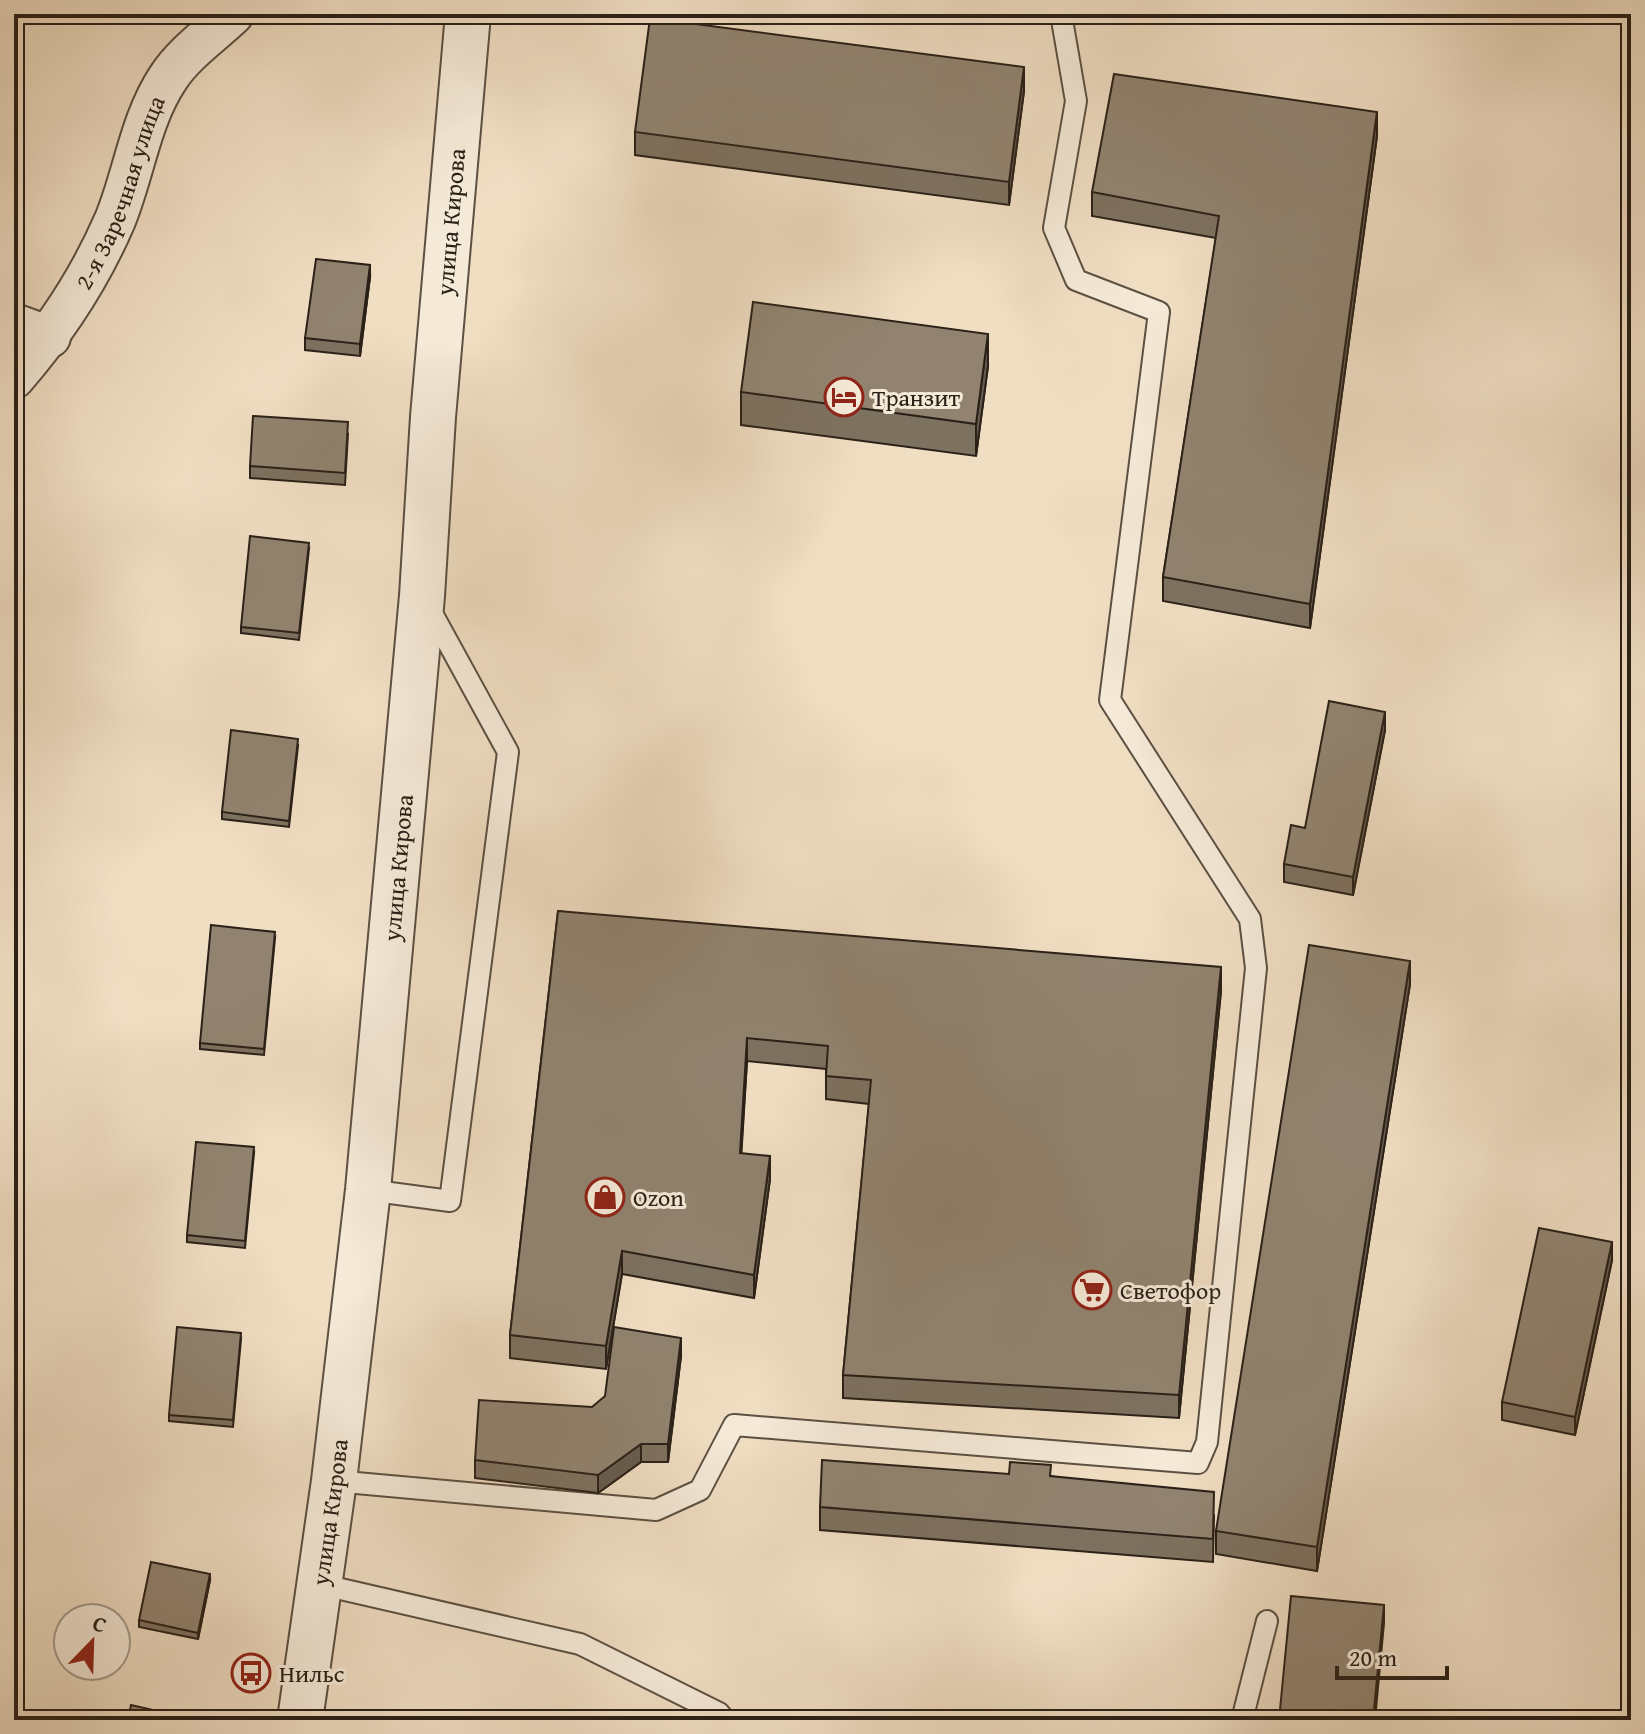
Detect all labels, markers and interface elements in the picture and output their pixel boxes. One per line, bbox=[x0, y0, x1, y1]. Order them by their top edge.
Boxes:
street label: 2-я Заречная улица bbox=[66, 89, 173, 296]
street label: улица Кирова bbox=[426, 146, 474, 298]
hotel icon: Транзит bbox=[823, 376, 865, 418]
place label: Транзит bbox=[872, 380, 960, 415]
street label: улица Кирова bbox=[373, 792, 421, 944]
shop icon: Ozon bbox=[584, 1176, 626, 1218]
place label: Ozon bbox=[633, 1180, 684, 1215]
supermarket icon: Светофор bbox=[1071, 1269, 1113, 1311]
place label: Светофор bbox=[1120, 1273, 1221, 1308]
street label: улица Кирова bbox=[302, 1436, 356, 1589]
north arrow bbox=[52, 1602, 132, 1682]
text: С bbox=[88, 1606, 112, 1641]
scale bar bbox=[1337, 1630, 1447, 1680]
text: 20 m bbox=[1349, 1640, 1397, 1675]
bus stop icon: Нильс bbox=[230, 1652, 272, 1694]
place label: Нильс bbox=[279, 1656, 345, 1691]

